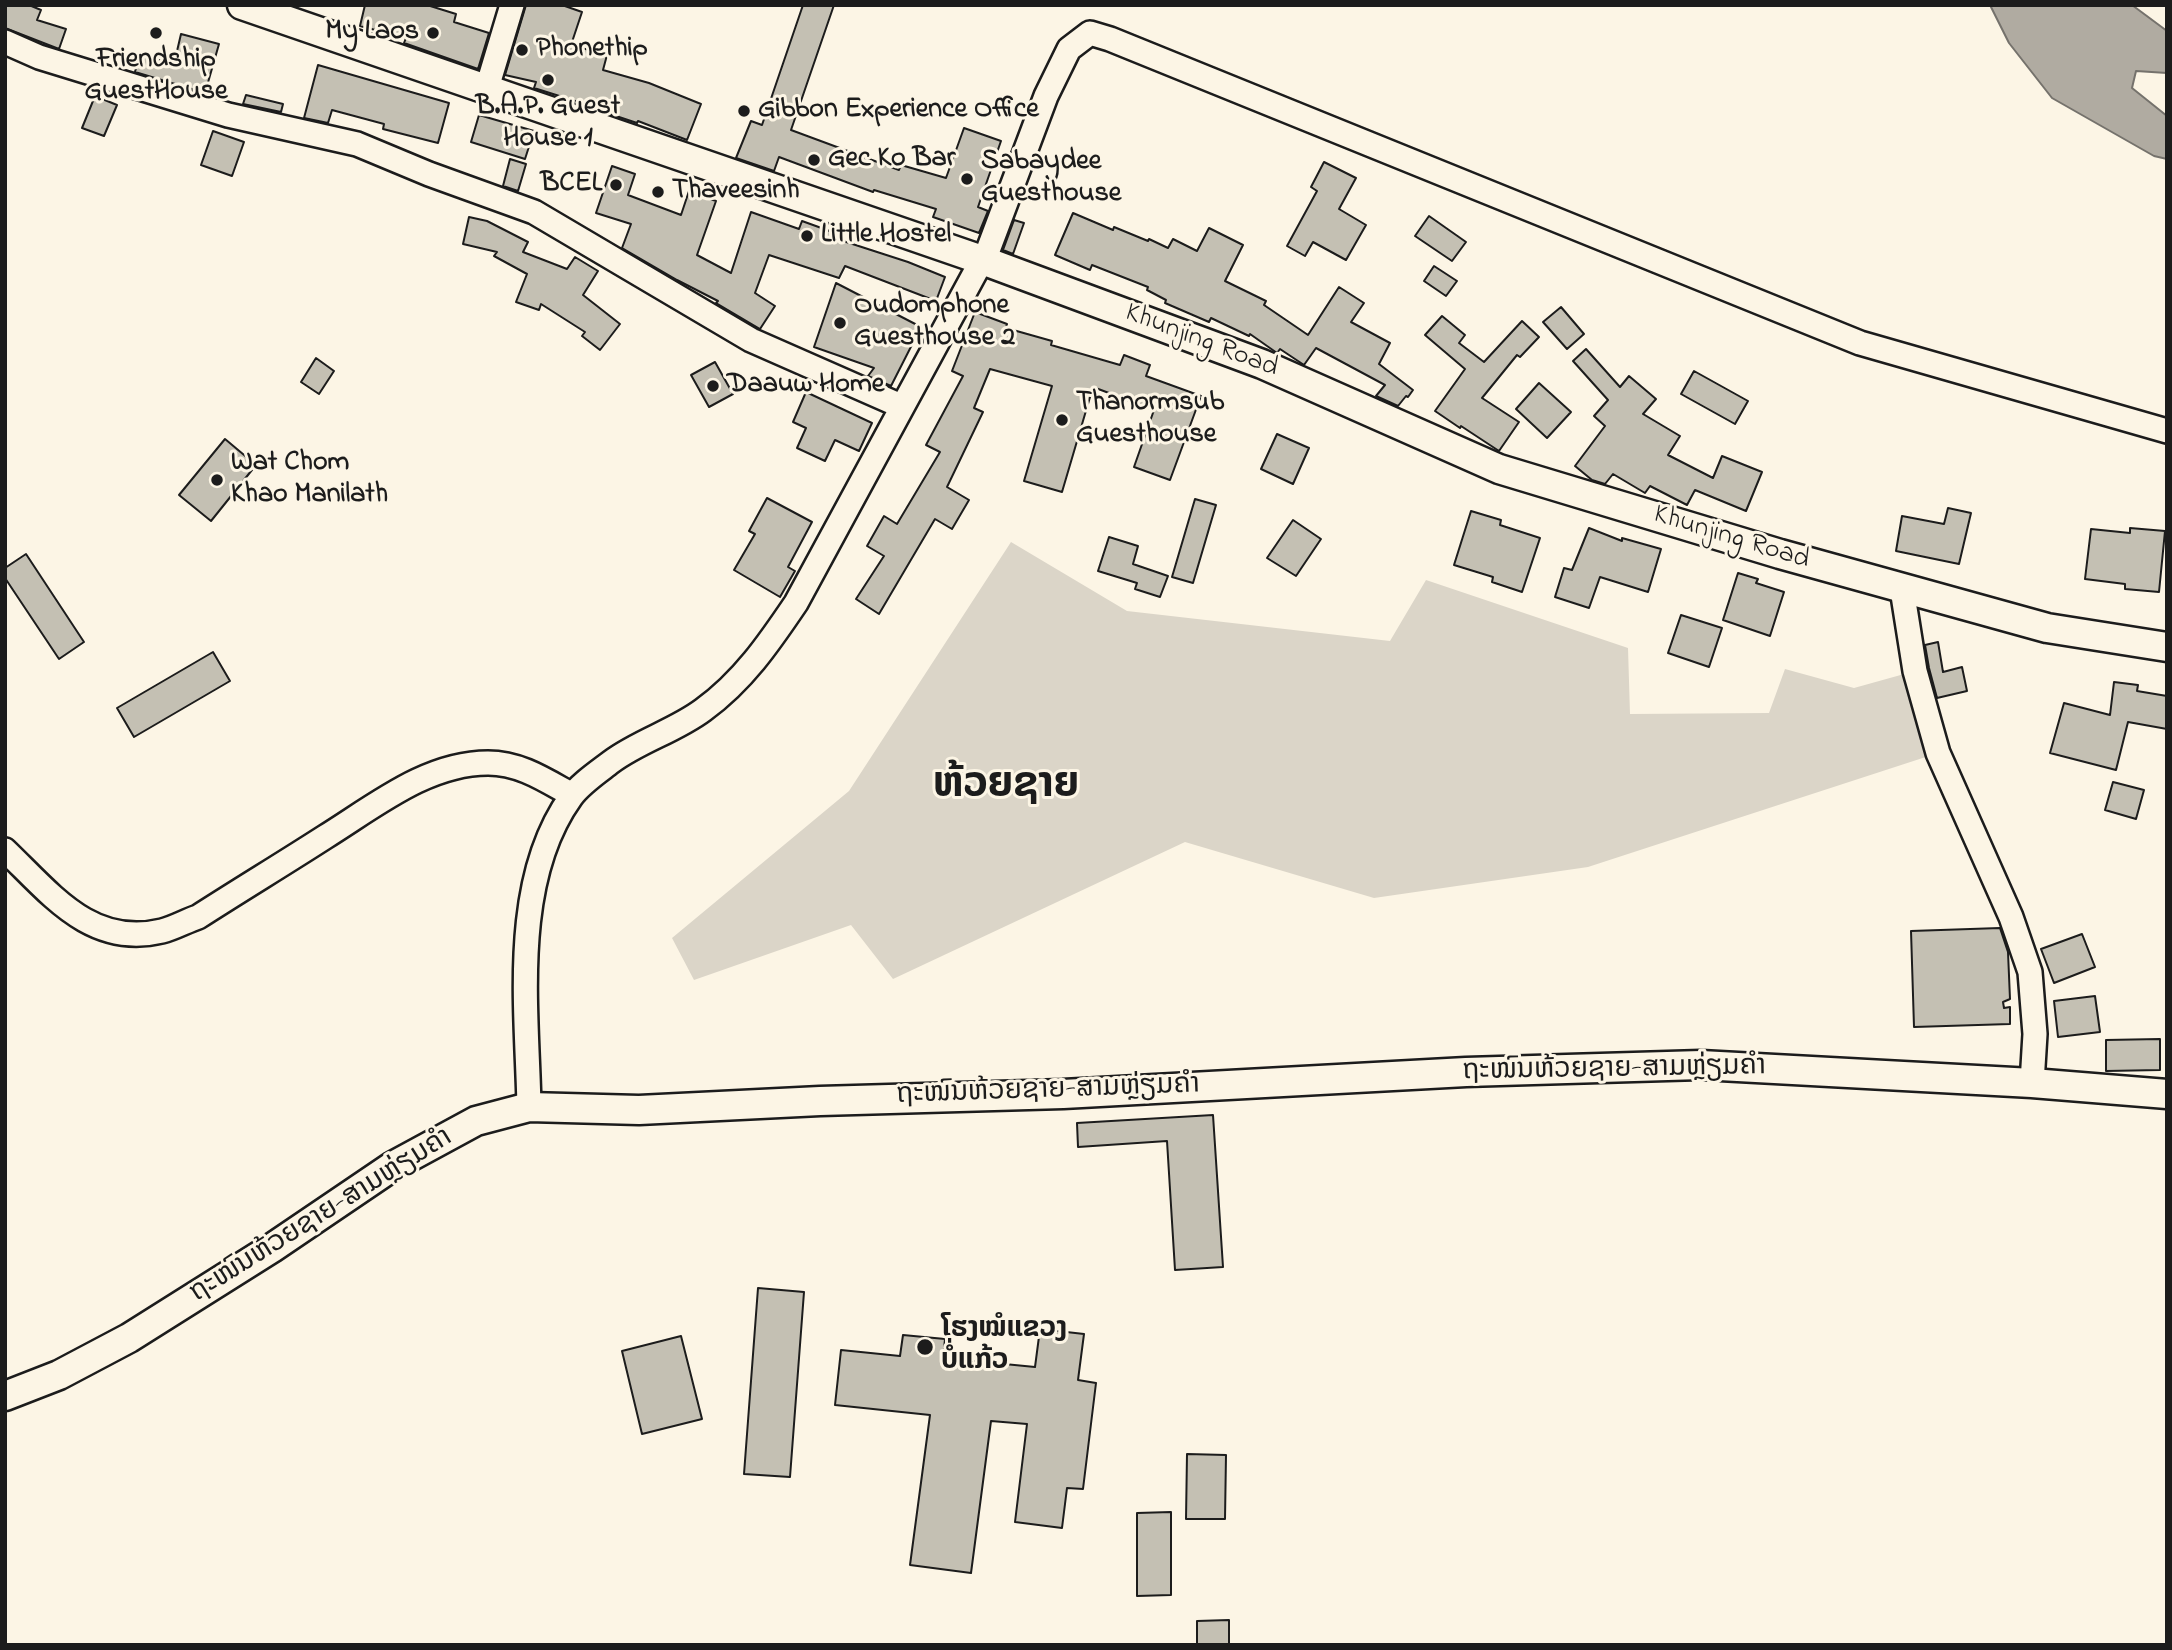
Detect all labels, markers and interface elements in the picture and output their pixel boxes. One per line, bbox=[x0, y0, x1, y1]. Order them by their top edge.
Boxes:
place label: My Laos bbox=[325, 16, 419, 50]
marker: Friendship GuestHouse bbox=[148, 25, 164, 41]
marker: My Laos bbox=[425, 25, 441, 41]
place label: Phonethip bbox=[536, 33, 648, 67]
marker: Phonethip bbox=[514, 42, 530, 58]
place label: Friendship GuestHouse bbox=[84, 44, 228, 110]
marker: B.A.P. Guest House 1 bbox=[540, 72, 556, 88]
place label: B.A.P. Guest House 1 bbox=[476, 91, 620, 157]
place label: Gibbon Experience Office bbox=[758, 94, 1039, 128]
marker: Gibbon Experience Office bbox=[736, 103, 752, 119]
place label: Gec Ko Bar bbox=[828, 143, 955, 177]
place label: Sabaydee Guesthouse bbox=[981, 146, 1121, 212]
marker: Gec Ko Bar bbox=[806, 152, 822, 168]
place label: BCEL bbox=[540, 168, 602, 202]
marker: Sabaydee Guesthouse bbox=[959, 171, 975, 187]
place label: Thaveesinh bbox=[672, 175, 800, 209]
marker: BCEL bbox=[608, 177, 624, 193]
marker: Thaveesinh bbox=[650, 184, 666, 200]
place label: Little Hostel bbox=[821, 219, 951, 253]
marker: Little Hostel bbox=[799, 228, 815, 244]
place label: Oudomphone Guesthouse 2 bbox=[854, 290, 1015, 356]
street label: Khunjing Road bbox=[1120, 297, 1282, 387]
marker: Oudomphone Guesthouse 2 bbox=[832, 315, 848, 331]
place label: Daauw Home bbox=[727, 369, 884, 403]
marker: Daauw Home bbox=[705, 378, 721, 394]
place label: Thanormsub Guesthouse bbox=[1076, 387, 1224, 453]
marker: Thanormsub Guesthouse bbox=[1054, 412, 1070, 428]
place label: Wat Chom Khao Manilath bbox=[231, 447, 388, 513]
marker: Wat Chom Khao Manilath bbox=[209, 472, 225, 488]
street label: Khunjing Road bbox=[1649, 499, 1813, 579]
district label: ຫ້ວຍຊາຍ bbox=[933, 764, 1079, 814]
street label: ຖະໜົນຫ້ວຍຊາຍ-ສາມຫຼ່ຽມຄຳ bbox=[1462, 1052, 1766, 1090]
street label: ຖະໜົນຫ້ວຍຊາຍ-ສາມຫຼ່ຽມຄຳ bbox=[896, 1070, 1200, 1114]
street label: ຖະໜົນຫ້ວຍຊາຍ-ສາມຫຼ່ຽມຄຳ bbox=[184, 1122, 460, 1312]
place label: ໂຮງໝໍແຂວງ ບໍ່ແກ້ວ bbox=[941, 1314, 1067, 1380]
marker: ໂຮງໝໍແຂວງ ບໍ່ແກ້ວ bbox=[915, 1337, 935, 1357]

